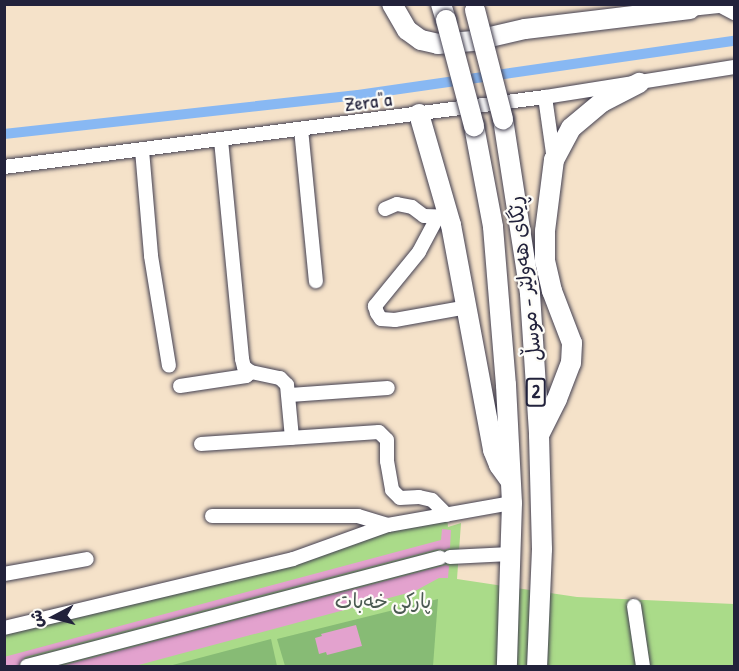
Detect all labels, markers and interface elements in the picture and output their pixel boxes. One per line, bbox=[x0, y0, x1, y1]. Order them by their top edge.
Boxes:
street label: Zera"a bbox=[343, 86, 393, 116]
street label: ڕێگای هەولێر - موسڵ bbox=[502, 195, 546, 363]
road number: 2 bbox=[526, 377, 546, 407]
north arrow bbox=[24, 587, 84, 647]
park label: پارکی خەبات bbox=[335, 588, 431, 612]
text: ش bbox=[24, 609, 48, 629]

